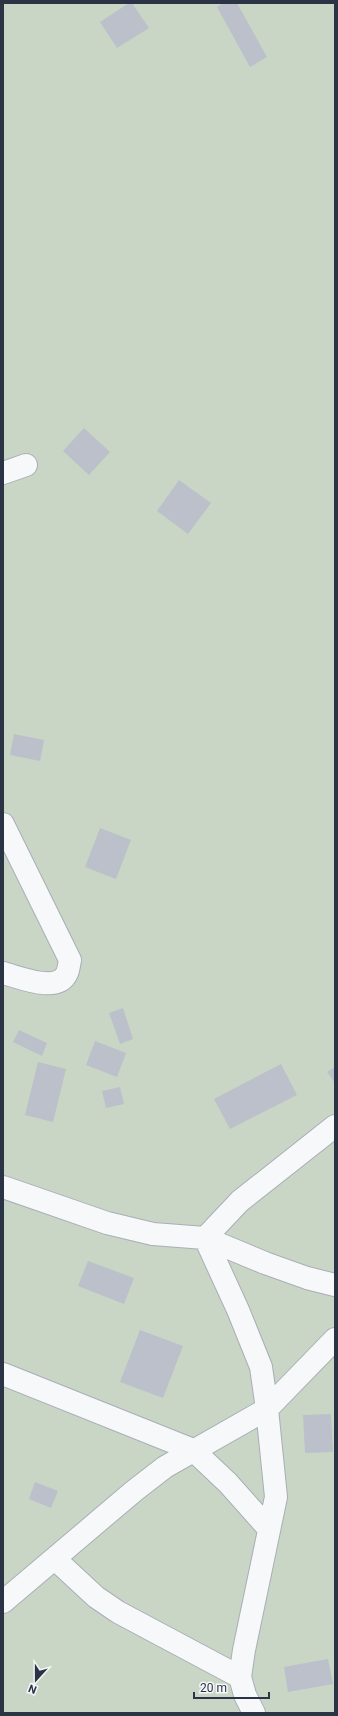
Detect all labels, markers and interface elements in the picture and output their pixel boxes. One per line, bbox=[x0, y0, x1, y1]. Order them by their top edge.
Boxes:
north arrow bbox=[16, 1660, 56, 1700]
scale bar bbox=[194, 1674, 269, 1700]
text: N bbox=[26, 1681, 39, 1696]
text: 20 m bbox=[200, 1681, 227, 1695]

